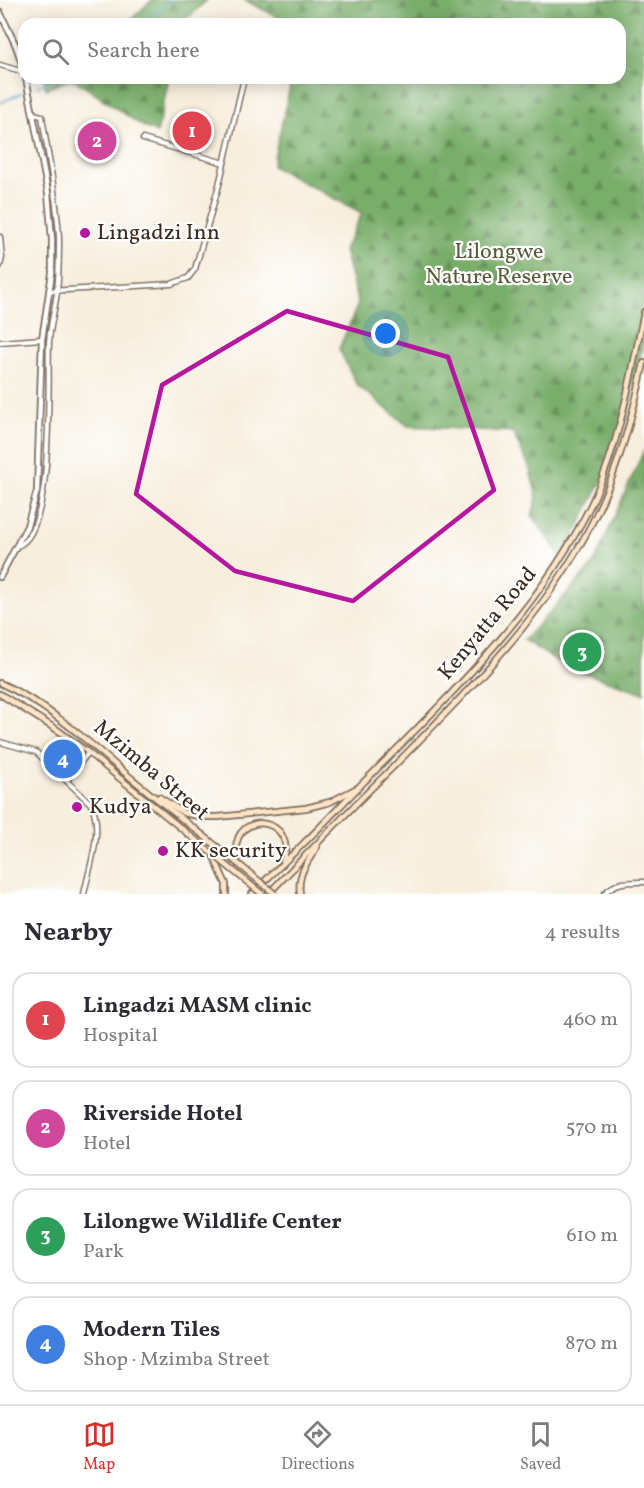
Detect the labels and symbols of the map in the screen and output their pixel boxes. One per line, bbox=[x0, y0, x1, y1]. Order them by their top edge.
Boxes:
pin: 1 bbox=[172, 108, 212, 154]
pin: 2 bbox=[78, 118, 116, 164]
place label: Lingadzi Inn bbox=[97, 218, 220, 249]
marker: Lingadzi Inn bbox=[78, 226, 92, 240]
park label: Lilongwe Nature Reserve bbox=[425, 237, 573, 293]
your location bbox=[371, 319, 400, 348]
street label: Kenyatta Road bbox=[431, 561, 545, 687]
pin: 3 bbox=[562, 630, 602, 674]
street label: Mzimba Street bbox=[86, 713, 216, 829]
pin: 4 bbox=[44, 736, 82, 782]
place label: Kudya bbox=[89, 792, 152, 823]
marker: Kudya bbox=[70, 800, 84, 814]
place label: KK security bbox=[175, 836, 287, 867]
marker: KK security bbox=[156, 844, 170, 858]

